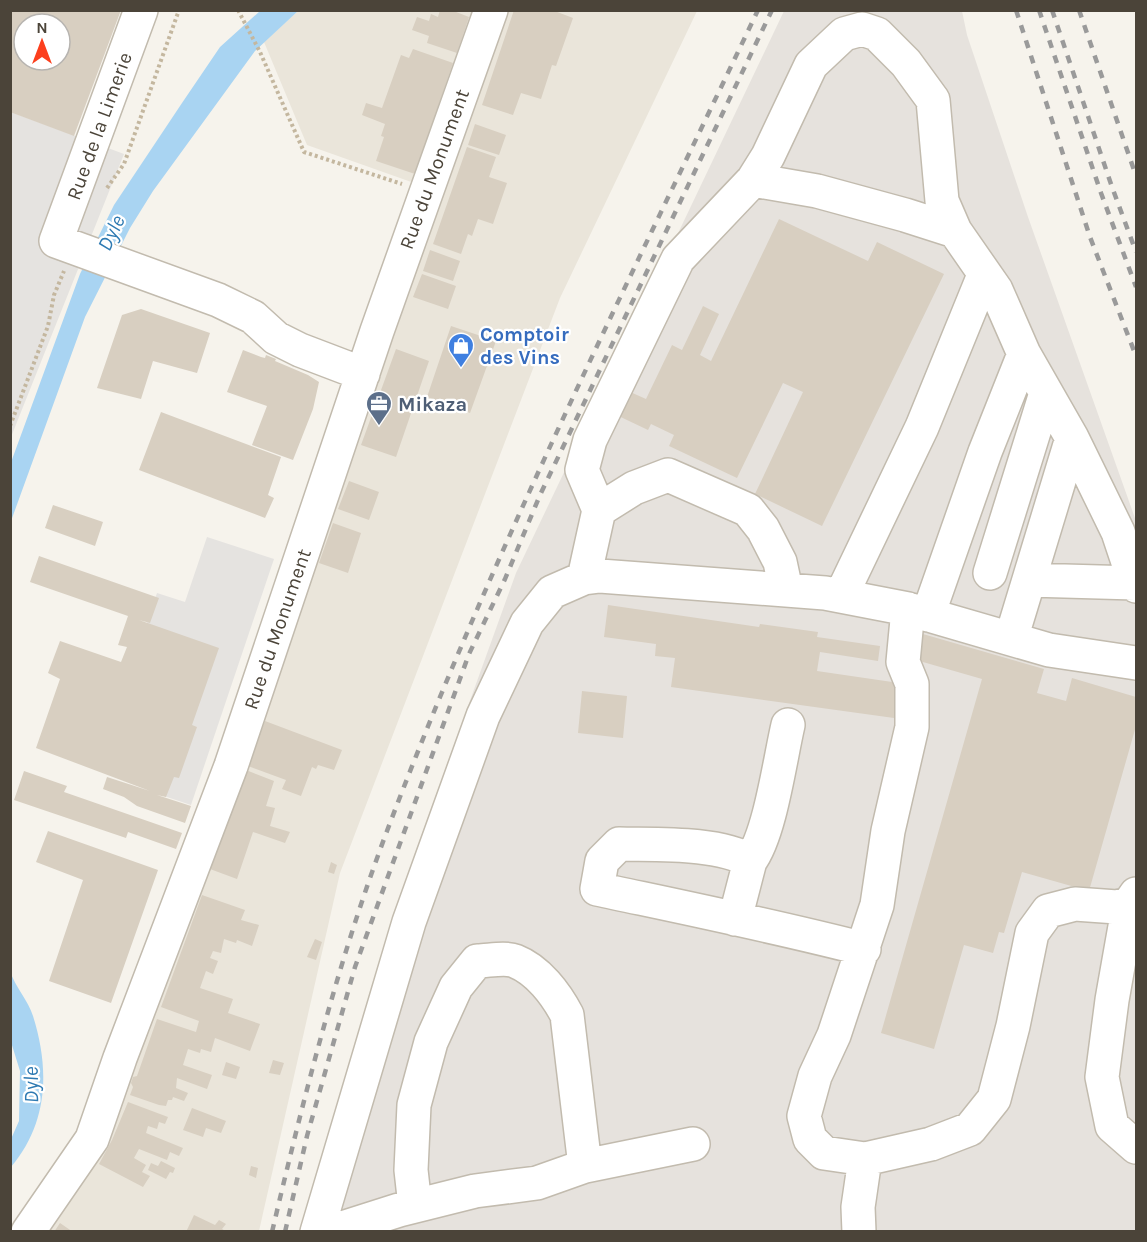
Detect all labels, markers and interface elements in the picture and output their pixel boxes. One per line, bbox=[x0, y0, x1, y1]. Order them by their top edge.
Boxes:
north arrow bbox=[12, 12, 72, 72]
text: N bbox=[36, 18, 48, 37]
street label: Rue de la Limerie bbox=[62, 49, 137, 203]
street label: Rue du Monument bbox=[395, 86, 474, 252]
water label: Dyle bbox=[92, 211, 130, 255]
place label: Comptoir des Vins bbox=[480, 323, 569, 369]
shop icon: Comptoir des Vins bbox=[446, 331, 476, 369]
office icon: Mikaza bbox=[364, 389, 394, 427]
place label: Mikaza bbox=[398, 393, 467, 416]
street label: Rue du Monument bbox=[239, 545, 316, 713]
water label: Dyle bbox=[19, 1066, 43, 1104]

